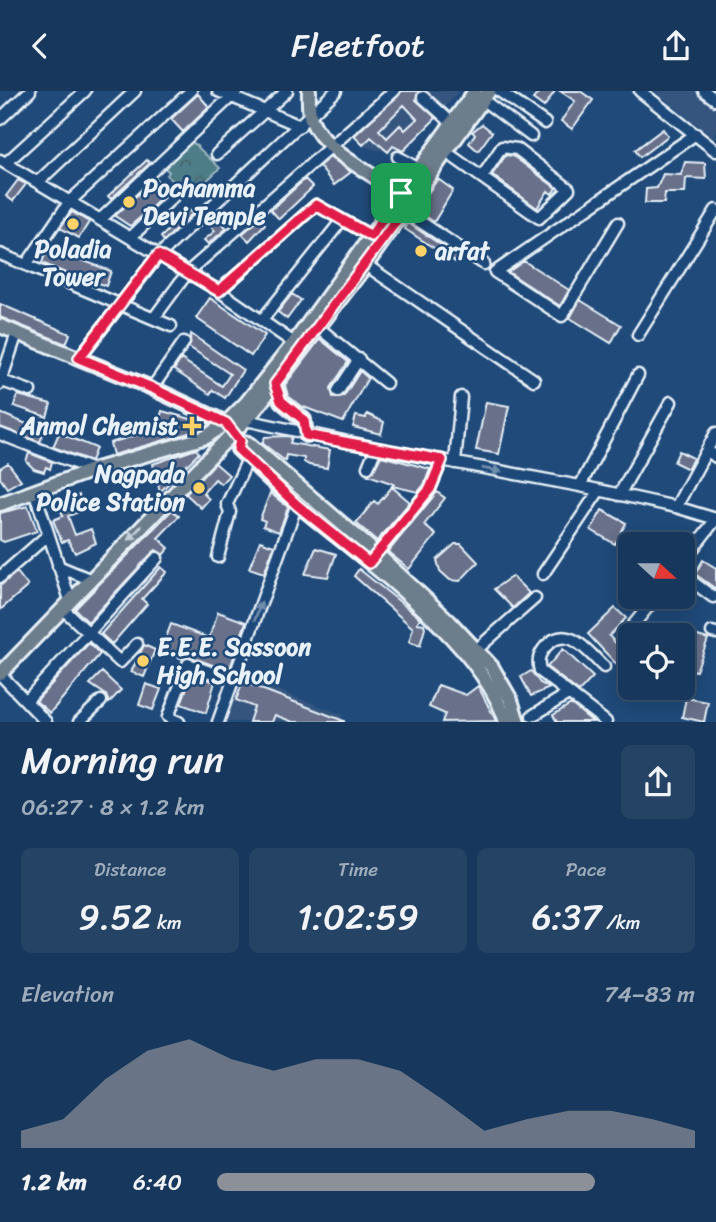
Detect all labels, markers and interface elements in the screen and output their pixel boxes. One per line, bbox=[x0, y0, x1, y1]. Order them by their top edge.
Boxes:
text: Fleetfoot bbox=[291, 17, 425, 74]
icon: back bbox=[21, 27, 59, 65]
icon: share bbox=[657, 27, 695, 65]
pin bbox=[371, 163, 431, 223]
place label: Pochamma Devi Temple bbox=[143, 167, 267, 237]
icon: arrive bbox=[382, 174, 420, 212]
marker: Pochamma Devi Temple bbox=[121, 194, 137, 210]
marker: Poladia Tower bbox=[65, 216, 81, 232]
place label: Poladia Tower bbox=[35, 228, 111, 298]
place label: arfat bbox=[434, 230, 490, 272]
marker: arfat bbox=[413, 243, 429, 259]
place label: Anmol Chemist bbox=[19, 405, 179, 447]
marker: Anmol Chemist bbox=[184, 418, 200, 434]
place label: Nagpada Police Station bbox=[36, 453, 186, 523]
one-way arrow bbox=[481, 464, 503, 475]
marker: Nagpada Police Station bbox=[191, 480, 207, 496]
one-way arrow bbox=[126, 524, 143, 541]
north arrow bbox=[618, 532, 695, 609]
map controls bbox=[618, 532, 695, 700]
one-way arrow bbox=[252, 601, 263, 622]
button: locate bbox=[618, 623, 695, 700]
place label: E.E.E. Sassoon High School bbox=[157, 626, 311, 696]
marker: E.E.E. Sassoon High School bbox=[135, 653, 151, 669]
text: Morning run bbox=[21, 727, 224, 794]
button: share bbox=[621, 745, 695, 819]
text: 06:27 · 8 × 1.2 km bbox=[21, 787, 205, 828]
text: Distance bbox=[94, 853, 166, 886]
text: Time bbox=[338, 853, 378, 886]
text: Pace bbox=[566, 853, 606, 886]
text: 9.52 bbox=[78, 886, 152, 948]
text: 1:02:59 bbox=[297, 886, 419, 948]
text: 6:37 bbox=[532, 886, 601, 948]
text: km bbox=[152, 906, 182, 939]
text: /km bbox=[601, 906, 640, 939]
text: Elevation bbox=[21, 974, 114, 1015]
text: 74–83 m bbox=[604, 974, 695, 1015]
text: 1.2 km bbox=[21, 1162, 87, 1203]
text: 6:40 bbox=[133, 1162, 182, 1203]

